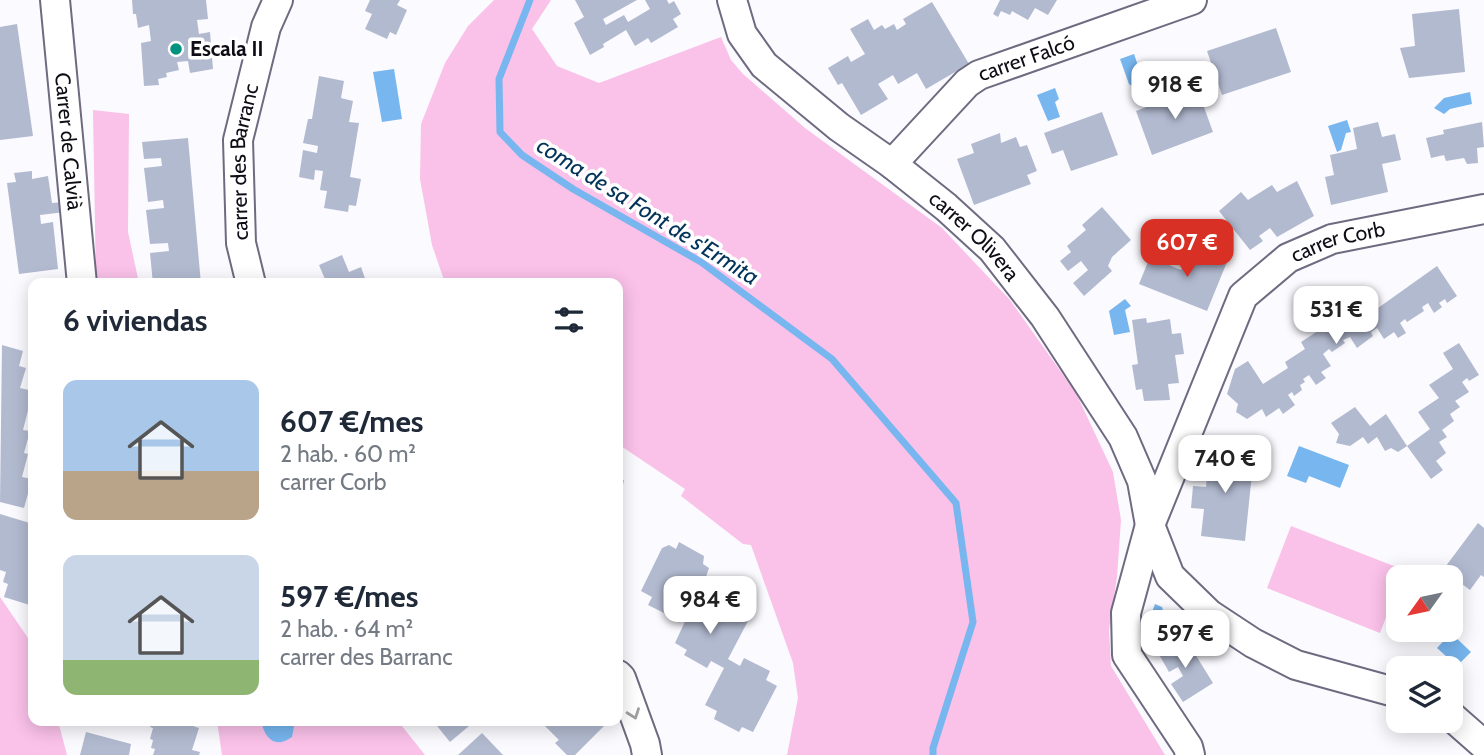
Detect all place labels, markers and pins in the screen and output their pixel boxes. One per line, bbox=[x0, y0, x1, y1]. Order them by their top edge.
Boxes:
place label: Escala II bbox=[190, 36, 263, 61]
marker: Escala II bbox=[168, 41, 184, 57]
pin: 918 € bbox=[1126, 61, 1224, 121]
pin: 607 € bbox=[1138, 219, 1236, 279]
pin: 531 € bbox=[1287, 286, 1385, 346]
pin: 740 € bbox=[1176, 435, 1274, 495]
pin: 984 € bbox=[661, 576, 759, 636]
pin: 597 € bbox=[1136, 610, 1234, 670]

